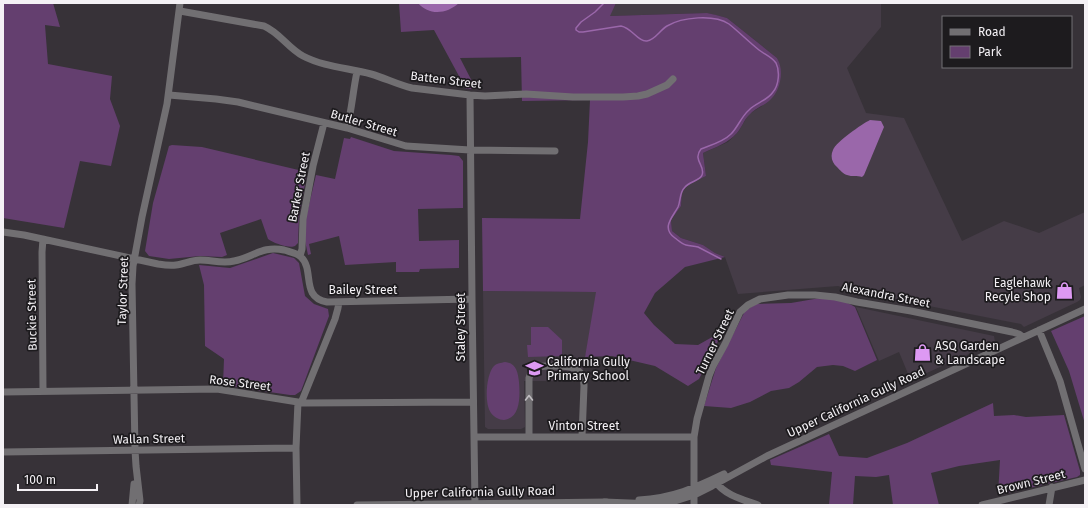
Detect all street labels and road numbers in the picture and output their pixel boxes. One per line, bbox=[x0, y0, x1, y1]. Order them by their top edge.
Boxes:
street label: Batten Street bbox=[410, 69, 483, 91]
street label: Butler Street bbox=[329, 107, 400, 139]
street label: Barker Street bbox=[285, 150, 313, 223]
street label: Taylor Street bbox=[115, 256, 131, 326]
street label: Buckie Street bbox=[24, 278, 40, 351]
street label: Alexandra Street bbox=[841, 280, 932, 311]
street label: Bailey Street bbox=[329, 283, 398, 297]
street label: Staley Street bbox=[454, 292, 468, 361]
street label: Turner Street bbox=[693, 306, 737, 377]
street label: Upper California Gully Road bbox=[785, 364, 927, 440]
street label: Rose Street bbox=[208, 372, 272, 394]
street label: Vinton Street bbox=[548, 419, 620, 433]
street label: Wallan Street bbox=[113, 431, 186, 447]
street label: Brown Street bbox=[995, 467, 1067, 497]
street label: Upper California Gully Road bbox=[405, 484, 555, 500]

